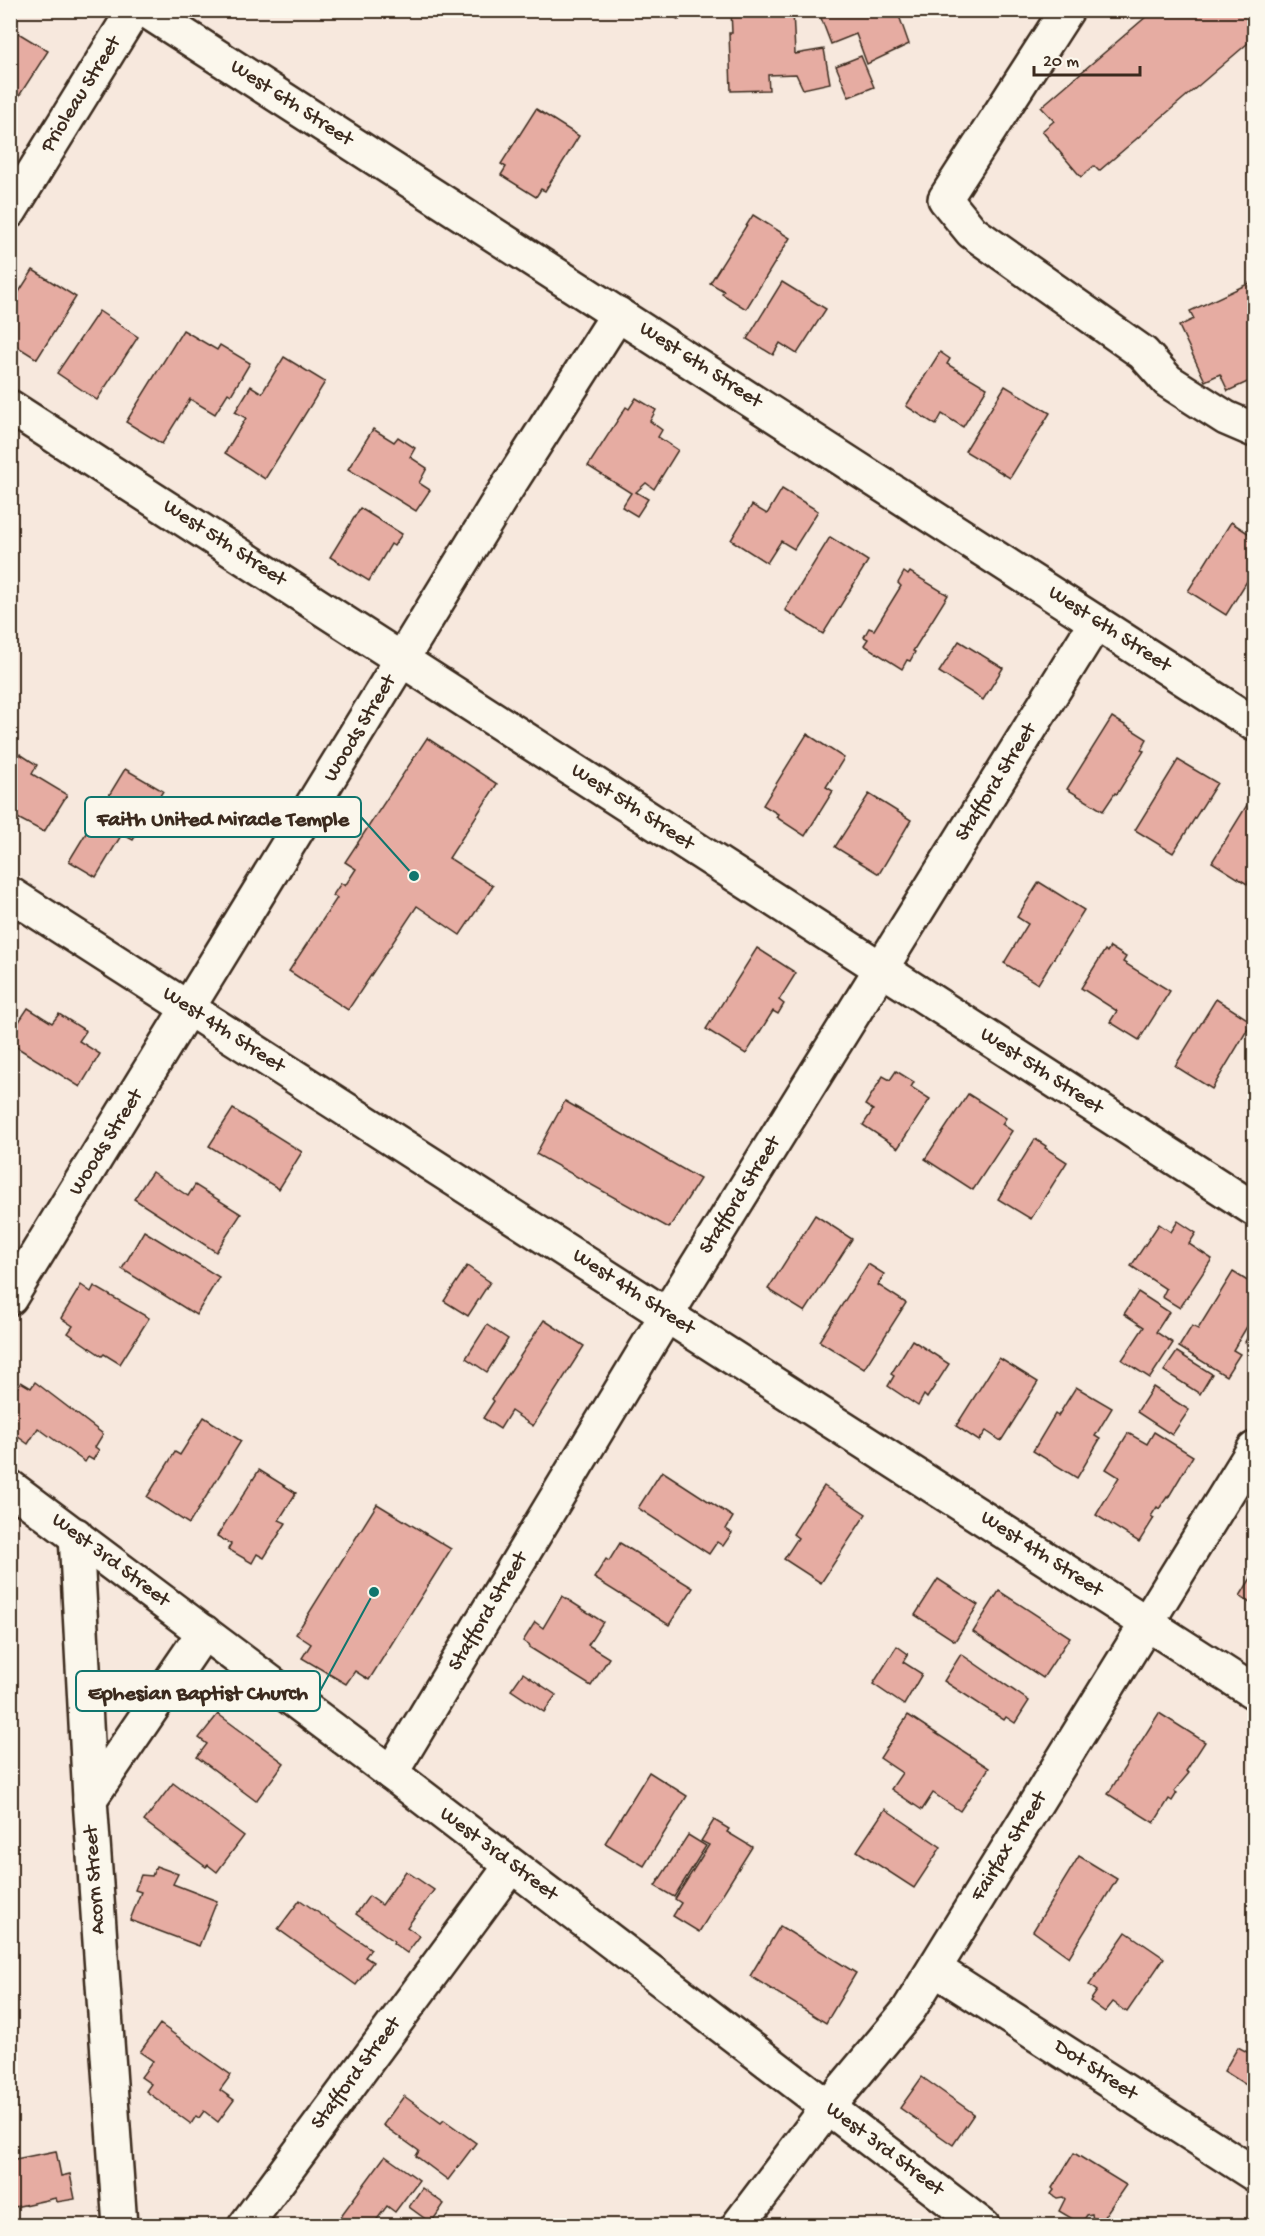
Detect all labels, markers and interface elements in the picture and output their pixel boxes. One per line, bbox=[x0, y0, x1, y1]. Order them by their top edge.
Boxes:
street label: Prioleau Street bbox=[36, 30, 129, 159]
scale bar bbox=[1034, 39, 1140, 77]
text: 20 m bbox=[1043, 52, 1079, 73]
street label: West 6th Street bbox=[225, 55, 359, 154]
street label: West 6th Street bbox=[634, 317, 768, 416]
street label: West 5th Street bbox=[158, 495, 292, 594]
street label: West 6th Street bbox=[1043, 581, 1177, 680]
street label: Woods Street bbox=[319, 669, 404, 787]
street label: Stafford Street bbox=[951, 717, 1045, 847]
street label: West 5th Street bbox=[566, 759, 700, 858]
callout: Faith United Miracle Temple bbox=[85, 797, 361, 837]
text: Faith United Miracle Temple bbox=[96, 808, 350, 834]
street label: West 4th Street bbox=[157, 982, 291, 1081]
street label: West 5th Street bbox=[975, 1023, 1109, 1122]
street label: Woods Street bbox=[64, 1083, 151, 1201]
street label: Stafford Street bbox=[695, 1130, 789, 1260]
street label: West 4th Street bbox=[567, 1244, 701, 1343]
street label: West 4th Street bbox=[975, 1506, 1109, 1605]
street label: West 3rd Street bbox=[46, 1508, 176, 1615]
street label: Stafford Street bbox=[444, 1546, 536, 1676]
callout: Ephesian Baptist Church bbox=[76, 1671, 320, 1711]
text: Ephesian Baptist Church bbox=[88, 1682, 308, 1708]
street label: Fairfax Street bbox=[966, 1786, 1055, 1907]
street label: West 3rd Street bbox=[434, 1802, 564, 1909]
street label: Acorn Street bbox=[80, 1822, 112, 1935]
street label: Stafford Street bbox=[307, 2011, 409, 2135]
street label: Dot Street bbox=[1047, 2034, 1143, 2108]
street label: West 3rd Street bbox=[820, 2097, 950, 2204]

